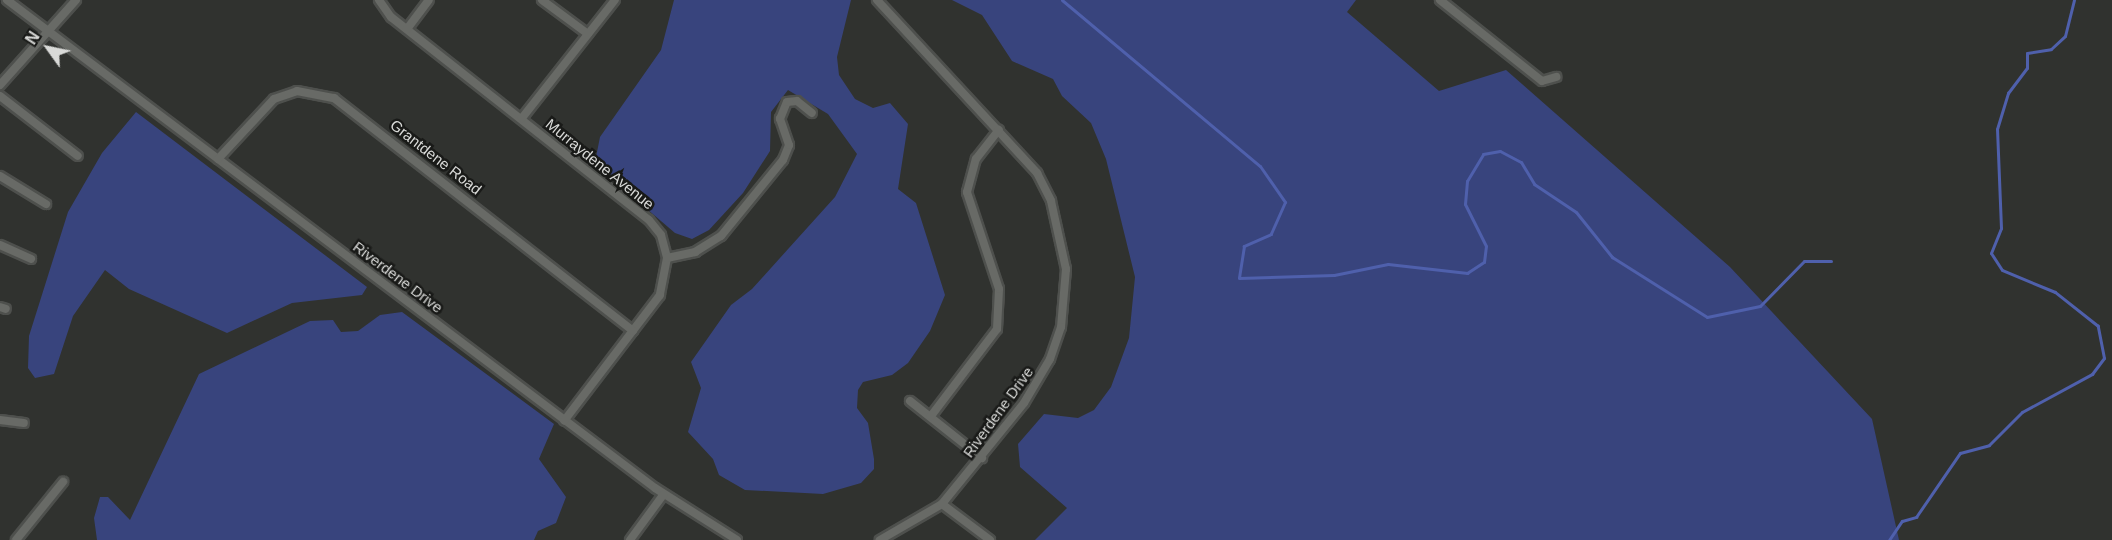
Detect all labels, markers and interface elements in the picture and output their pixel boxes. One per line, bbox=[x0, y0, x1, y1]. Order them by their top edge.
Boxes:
north arrow bbox=[18, 18, 78, 78]
text: N bbox=[22, 28, 43, 47]
street label: Murraydene Avenue bbox=[542, 115, 658, 213]
street label: Grantdene Road bbox=[387, 116, 485, 198]
street label: Riverdene Drive bbox=[350, 237, 446, 317]
street label: Riverdene Drive bbox=[959, 363, 1037, 461]

